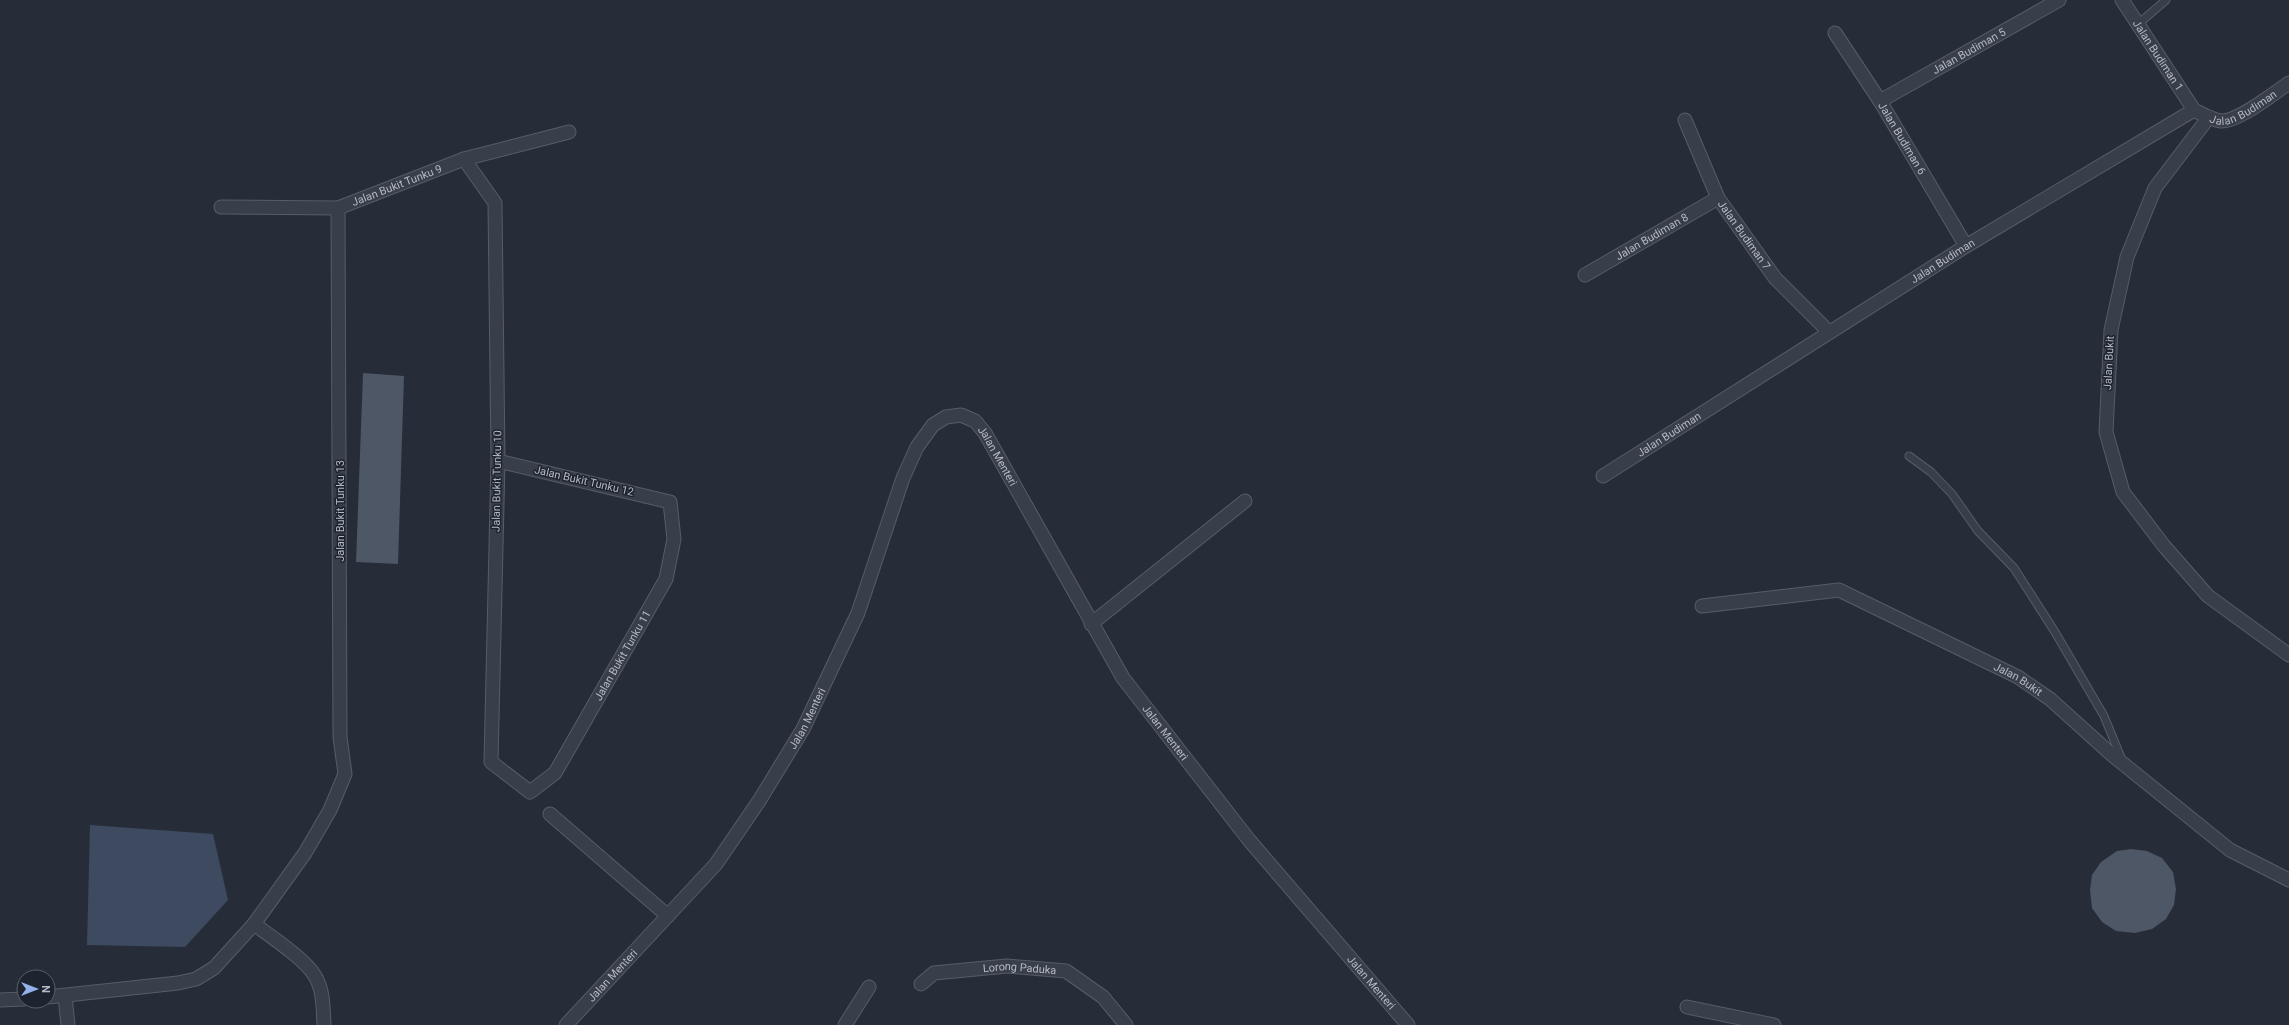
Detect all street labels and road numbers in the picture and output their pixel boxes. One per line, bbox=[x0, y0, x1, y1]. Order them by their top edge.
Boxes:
street label: Jalan Budiman 1 bbox=[2130, 17, 2186, 93]
street label: Jalan Budiman 5 bbox=[1930, 25, 2008, 77]
street label: Jalan Budiman bbox=[2208, 87, 2279, 128]
street label: Jalan Budiman 6 bbox=[1876, 100, 1929, 177]
street label: Jalan Bukit Tunku 9 bbox=[350, 162, 444, 209]
street label: Jalan Budiman 7 bbox=[1715, 198, 1773, 272]
street label: Jalan Budiman 8 bbox=[1613, 210, 1690, 263]
street label: Jalan Budiman bbox=[1908, 236, 1977, 286]
street label: Jalan Bukit bbox=[2101, 335, 2117, 390]
street label: Jalan Budiman bbox=[1635, 409, 1703, 459]
street label: Jalan Menteri bbox=[975, 423, 1020, 488]
street label: Jalan Bukit Tunku 10 bbox=[490, 430, 504, 532]
street label: Jalan Bukit Tunku 13 bbox=[334, 460, 347, 562]
street label: Jalan Bukit Tunku 12 bbox=[533, 463, 635, 499]
street label: Jalan Bukit Tunku 11 bbox=[591, 608, 653, 703]
street label: Jalan Bukit bbox=[1992, 660, 2045, 699]
street label: Jalan Menteri bbox=[786, 686, 828, 751]
street label: Jalan Menteri bbox=[1140, 702, 1191, 763]
street label: Jalan Menteri bbox=[585, 946, 640, 1004]
street label: Jalan Menteri bbox=[1345, 953, 1398, 1012]
street label: Lorong Paduka bbox=[982, 959, 1057, 977]

